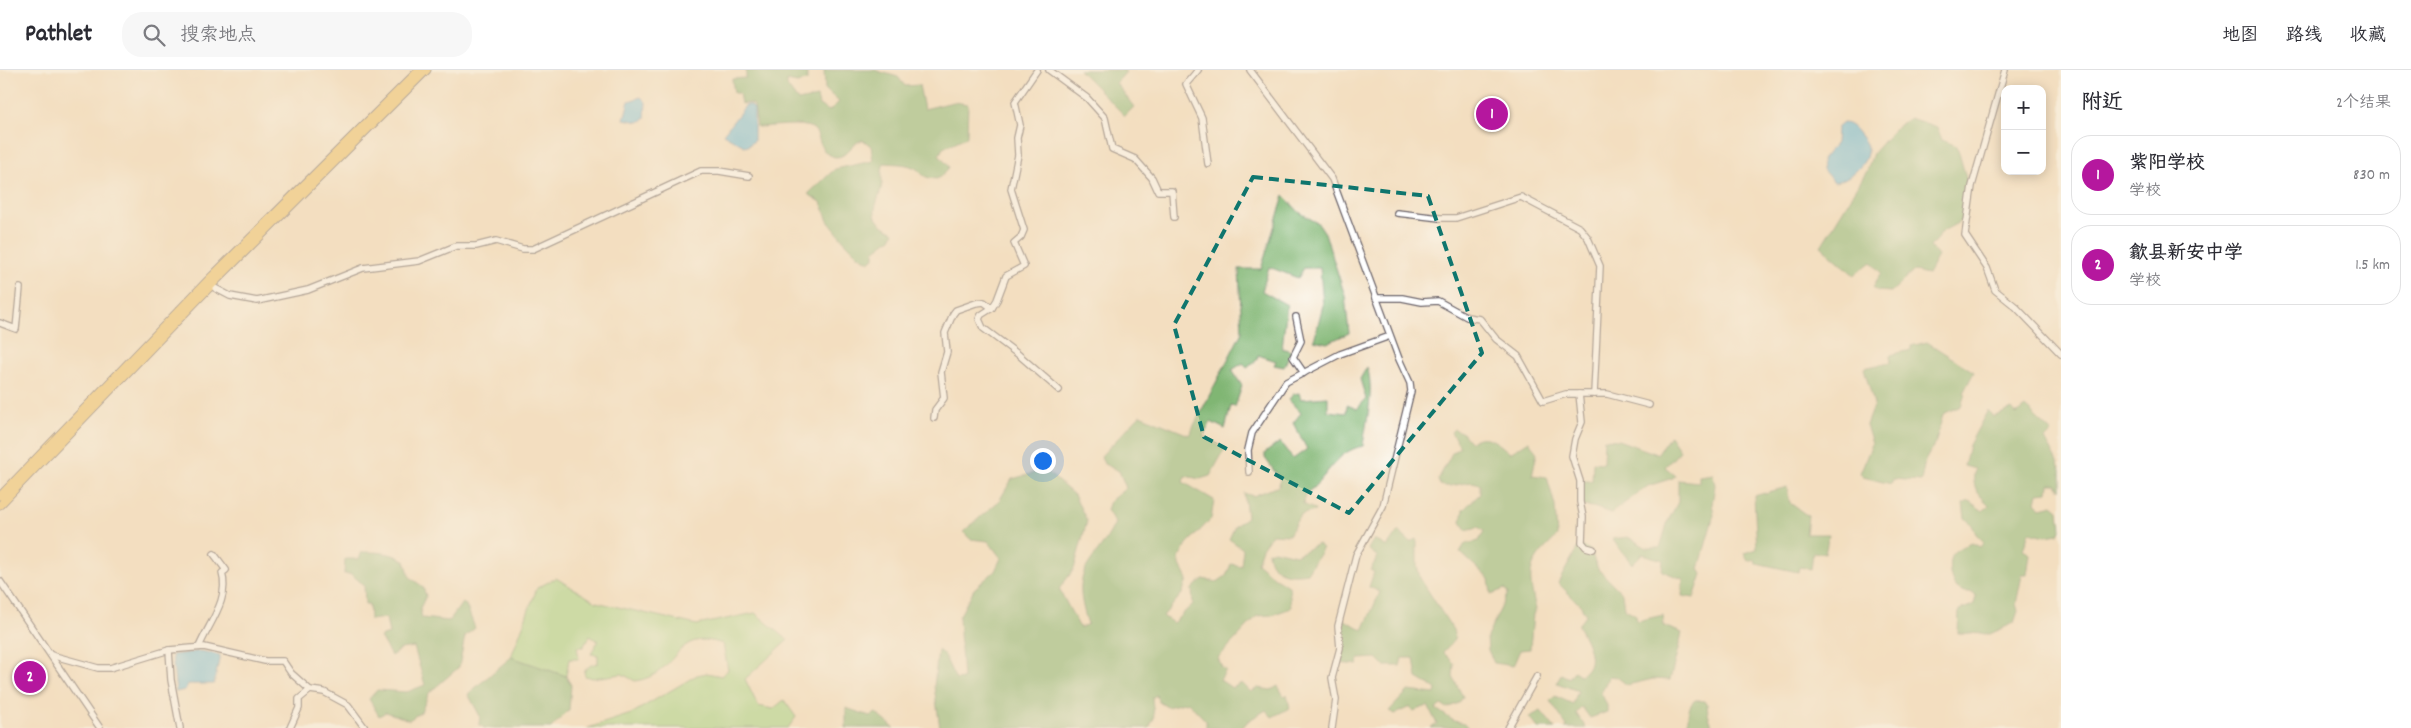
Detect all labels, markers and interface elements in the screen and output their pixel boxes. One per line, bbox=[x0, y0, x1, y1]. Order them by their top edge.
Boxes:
search box bbox=[122, 12, 472, 57]
text: Pathlet bbox=[25, 18, 92, 52]
icon: search bbox=[140, 21, 168, 49]
text: 搜索地点 bbox=[180, 23, 256, 50]
text: 地图 bbox=[2222, 24, 2258, 49]
text: 路线 bbox=[2286, 24, 2322, 49]
text: 收藏 bbox=[2350, 24, 2386, 49]
map controls bbox=[2001, 85, 2046, 175]
button: + bbox=[2001, 85, 2046, 130]
text: 附近 bbox=[2081, 89, 2123, 119]
text: 2个结果 bbox=[2336, 92, 2391, 115]
pin: 1 bbox=[1476, 95, 1508, 133]
button: − bbox=[2001, 130, 2046, 175]
text: 紫阳学校 bbox=[2129, 151, 2205, 178]
text: 1 bbox=[2096, 164, 2100, 187]
text: 830 m bbox=[2353, 164, 2390, 187]
text: 学校 bbox=[2129, 180, 2161, 203]
text: 歙县新安中学 bbox=[2129, 241, 2243, 268]
text: 2 bbox=[2095, 254, 2102, 277]
text: 1.5 km bbox=[2355, 254, 2390, 277]
text: 学校 bbox=[2129, 270, 2161, 293]
your location bbox=[1030, 448, 1056, 474]
pin: 2 bbox=[14, 658, 46, 696]

